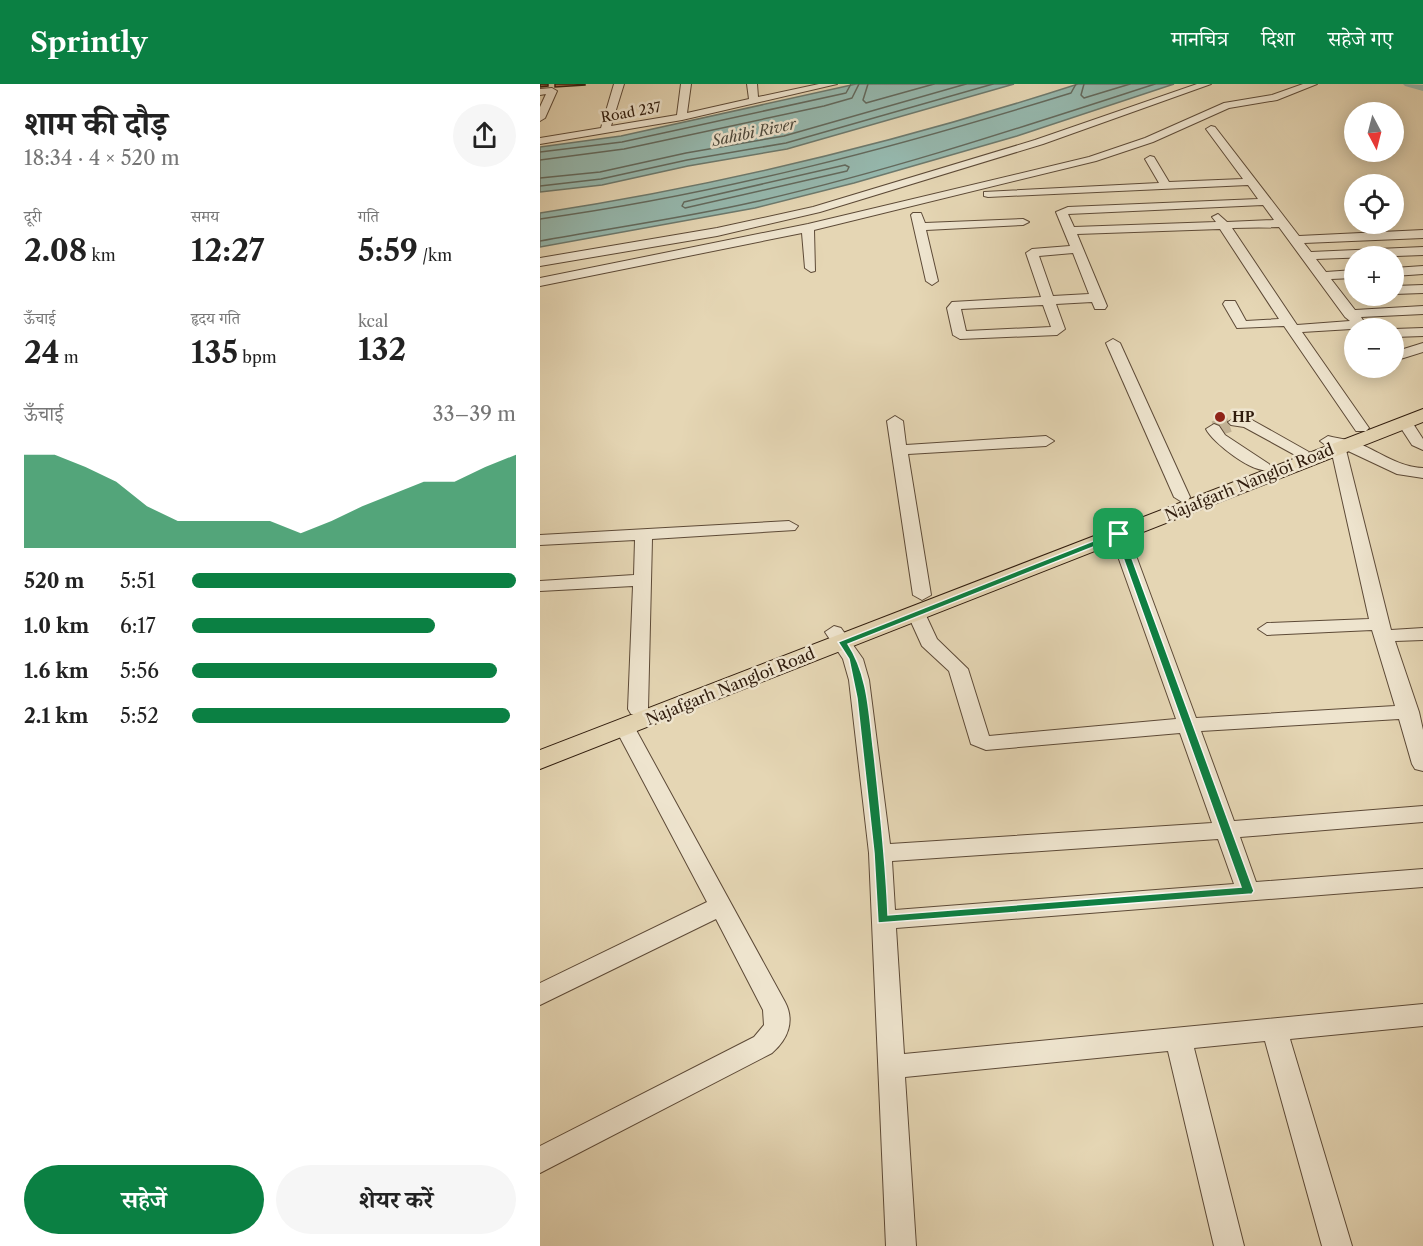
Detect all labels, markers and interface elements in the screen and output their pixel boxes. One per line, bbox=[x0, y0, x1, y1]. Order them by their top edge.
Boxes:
text: Sprintly bbox=[30, 25, 147, 59]
text: मानचित्र bbox=[1171, 26, 1228, 51]
text: दिशा bbox=[1261, 26, 1295, 51]
text: सहेजे गए bbox=[1328, 26, 1393, 51]
street label: Road 237 bbox=[599, 98, 663, 126]
north arrow bbox=[1344, 102, 1404, 162]
map controls bbox=[1344, 102, 1404, 378]
text: शाम की दौड़ bbox=[24, 103, 168, 144]
button: share bbox=[453, 104, 516, 167]
water label: Sahibi River bbox=[709, 114, 799, 150]
text: 18:34 · 4 × 520 m bbox=[24, 146, 180, 170]
button: locate bbox=[1344, 174, 1404, 234]
text: दूरी bbox=[24, 206, 41, 226]
text: समय bbox=[191, 206, 219, 226]
text: गति bbox=[358, 206, 379, 226]
text: 2.08 bbox=[24, 232, 87, 269]
text: 12:27 bbox=[191, 232, 265, 269]
text: 5:59 bbox=[358, 232, 418, 269]
text: km bbox=[87, 245, 116, 265]
text: /km bbox=[418, 245, 452, 265]
button: + bbox=[1344, 246, 1404, 306]
text: ऊँचाई bbox=[24, 308, 56, 328]
text: हृदय गति bbox=[191, 308, 240, 328]
text: kcal bbox=[358, 311, 388, 331]
button: − bbox=[1344, 318, 1404, 378]
text: 132 bbox=[358, 331, 406, 368]
text: 24 bbox=[24, 334, 60, 371]
text: 135 bbox=[191, 334, 238, 371]
text: m bbox=[60, 347, 79, 367]
text: bpm bbox=[238, 347, 277, 367]
text: ऊँचाई bbox=[24, 402, 63, 426]
text: 33–39 m bbox=[432, 402, 516, 426]
place label: HP bbox=[1232, 408, 1255, 426]
marker: HP bbox=[1213, 410, 1227, 424]
street label: Najafgarh Nangloi Road bbox=[1161, 439, 1337, 525]
pin bbox=[1093, 508, 1144, 559]
icon: arrive bbox=[1102, 517, 1135, 550]
text: 520 m bbox=[24, 569, 85, 593]
text: 5:51 bbox=[120, 569, 156, 593]
text: 1.0 km bbox=[24, 614, 89, 638]
text: 6:17 bbox=[120, 614, 156, 638]
street label: Najafgarh Nangloi Road bbox=[642, 643, 818, 729]
text: 1.6 km bbox=[24, 659, 89, 683]
text: 5:56 bbox=[120, 659, 159, 683]
text: 2.1 km bbox=[24, 704, 88, 728]
text: 5:52 bbox=[120, 704, 159, 728]
button: सहेजें bbox=[24, 1165, 264, 1234]
button: शेयर करें bbox=[276, 1165, 516, 1234]

